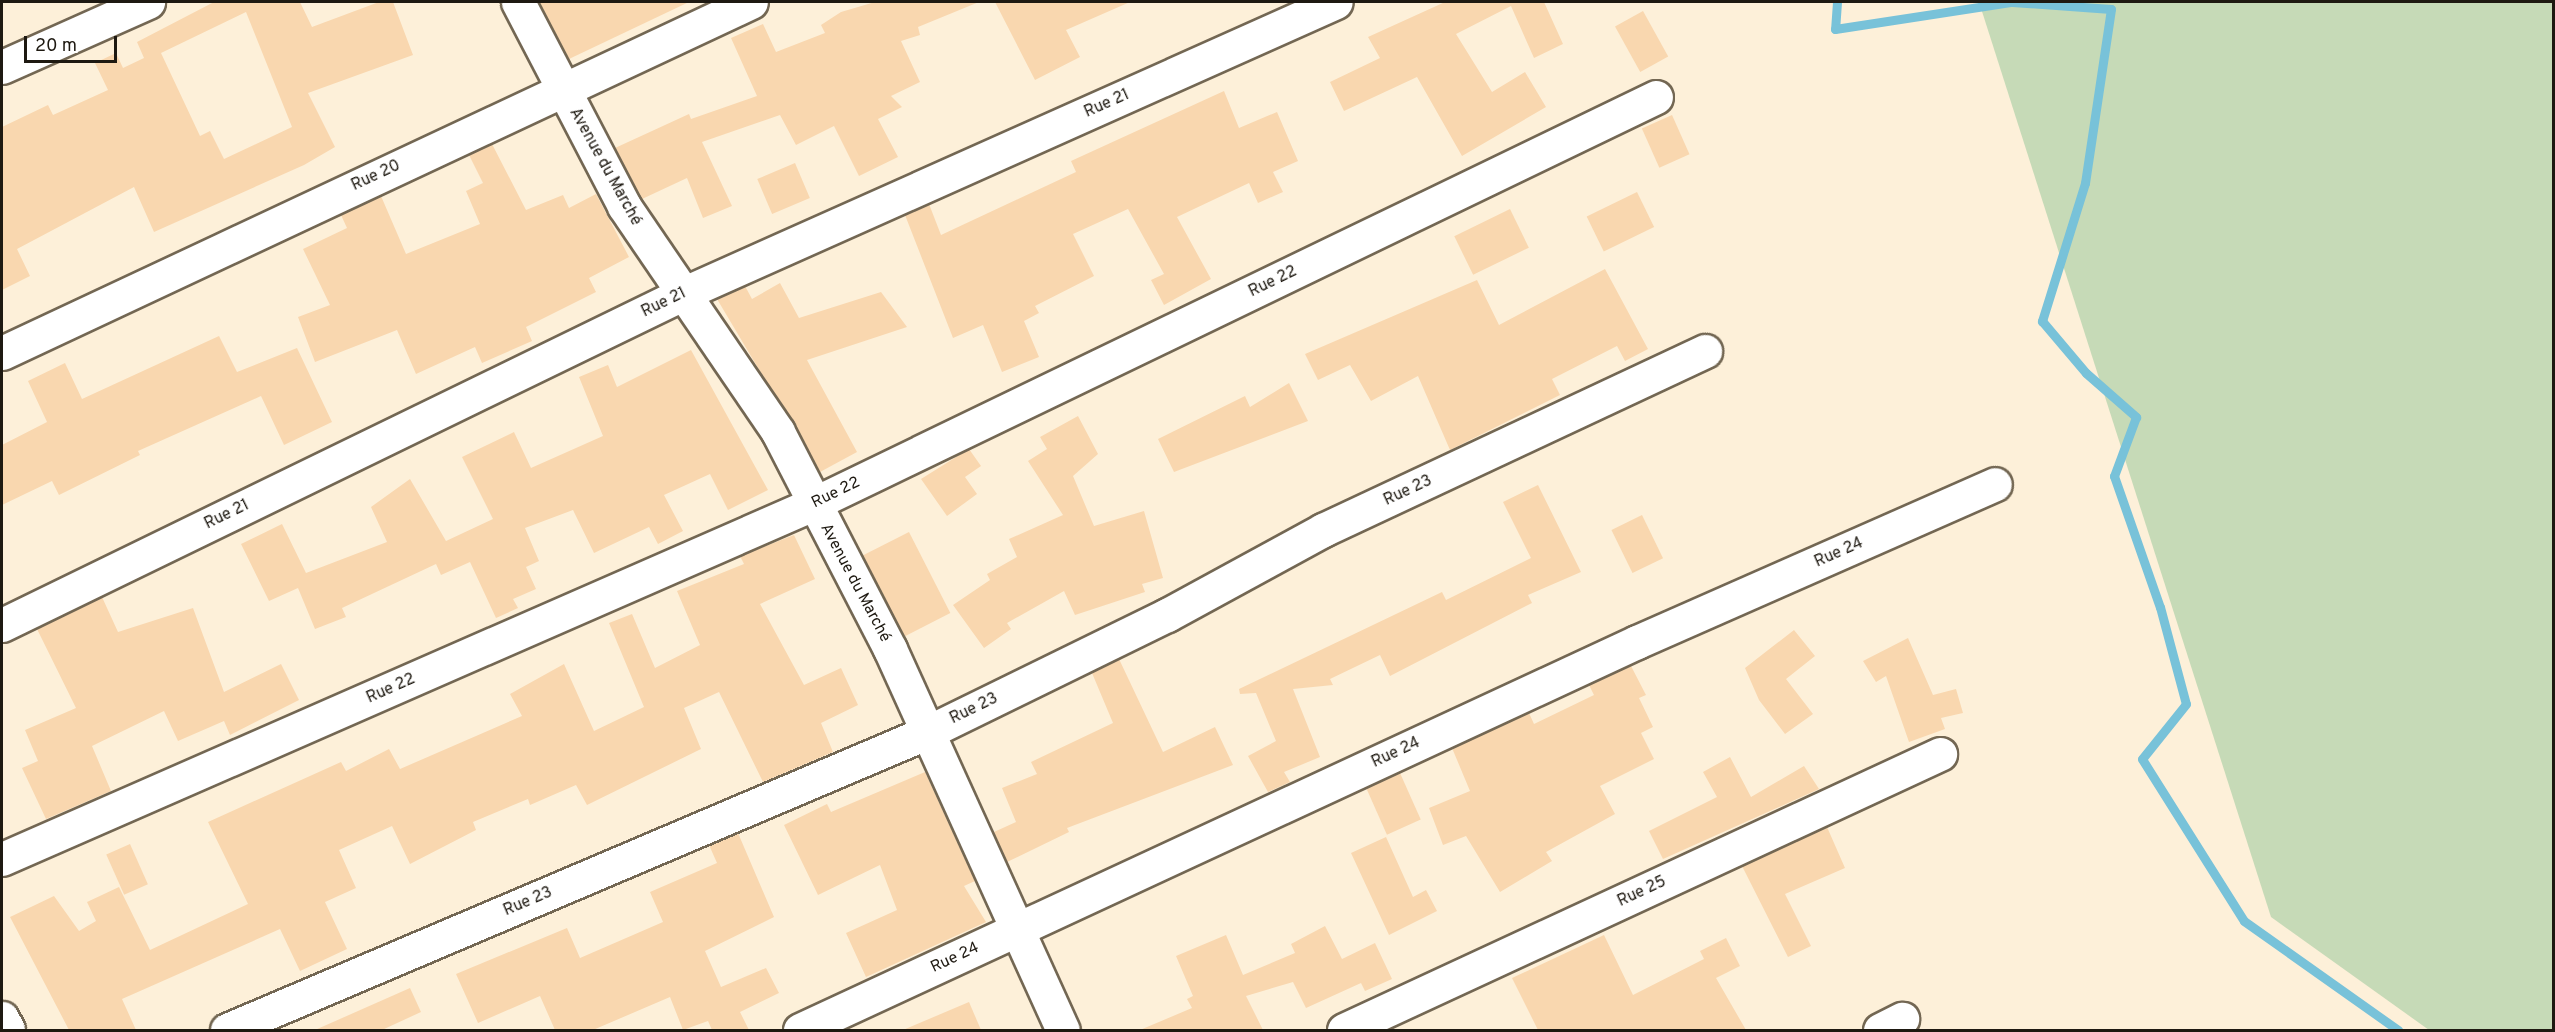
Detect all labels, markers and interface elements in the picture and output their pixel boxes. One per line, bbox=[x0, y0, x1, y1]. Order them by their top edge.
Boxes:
scale bar bbox=[27, 24, 120, 62]
text: 20 m bbox=[35, 35, 77, 58]
street label: Rue 21 bbox=[1081, 86, 1133, 122]
street label: Avenue du Marché bbox=[565, 105, 645, 229]
street label: Rue 20 bbox=[348, 156, 404, 196]
street label: Rue 22 bbox=[1246, 262, 1300, 302]
street label: Rue 21 bbox=[638, 284, 690, 322]
street label: Rue 23 bbox=[1381, 471, 1435, 511]
street label: Rue 22 bbox=[809, 473, 863, 513]
street label: Rue 21 bbox=[201, 496, 253, 534]
street label: Avenue du Marché bbox=[816, 520, 894, 646]
street label: Rue 24 bbox=[1812, 534, 1866, 572]
street label: Rue 22 bbox=[364, 670, 418, 708]
street label: Rue 23 bbox=[947, 689, 1001, 729]
street label: Rue 24 bbox=[1369, 733, 1423, 773]
street label: Rue 25 bbox=[1615, 872, 1669, 912]
street label: Rue 23 bbox=[501, 883, 555, 921]
street label: Rue 24 bbox=[928, 938, 982, 978]

